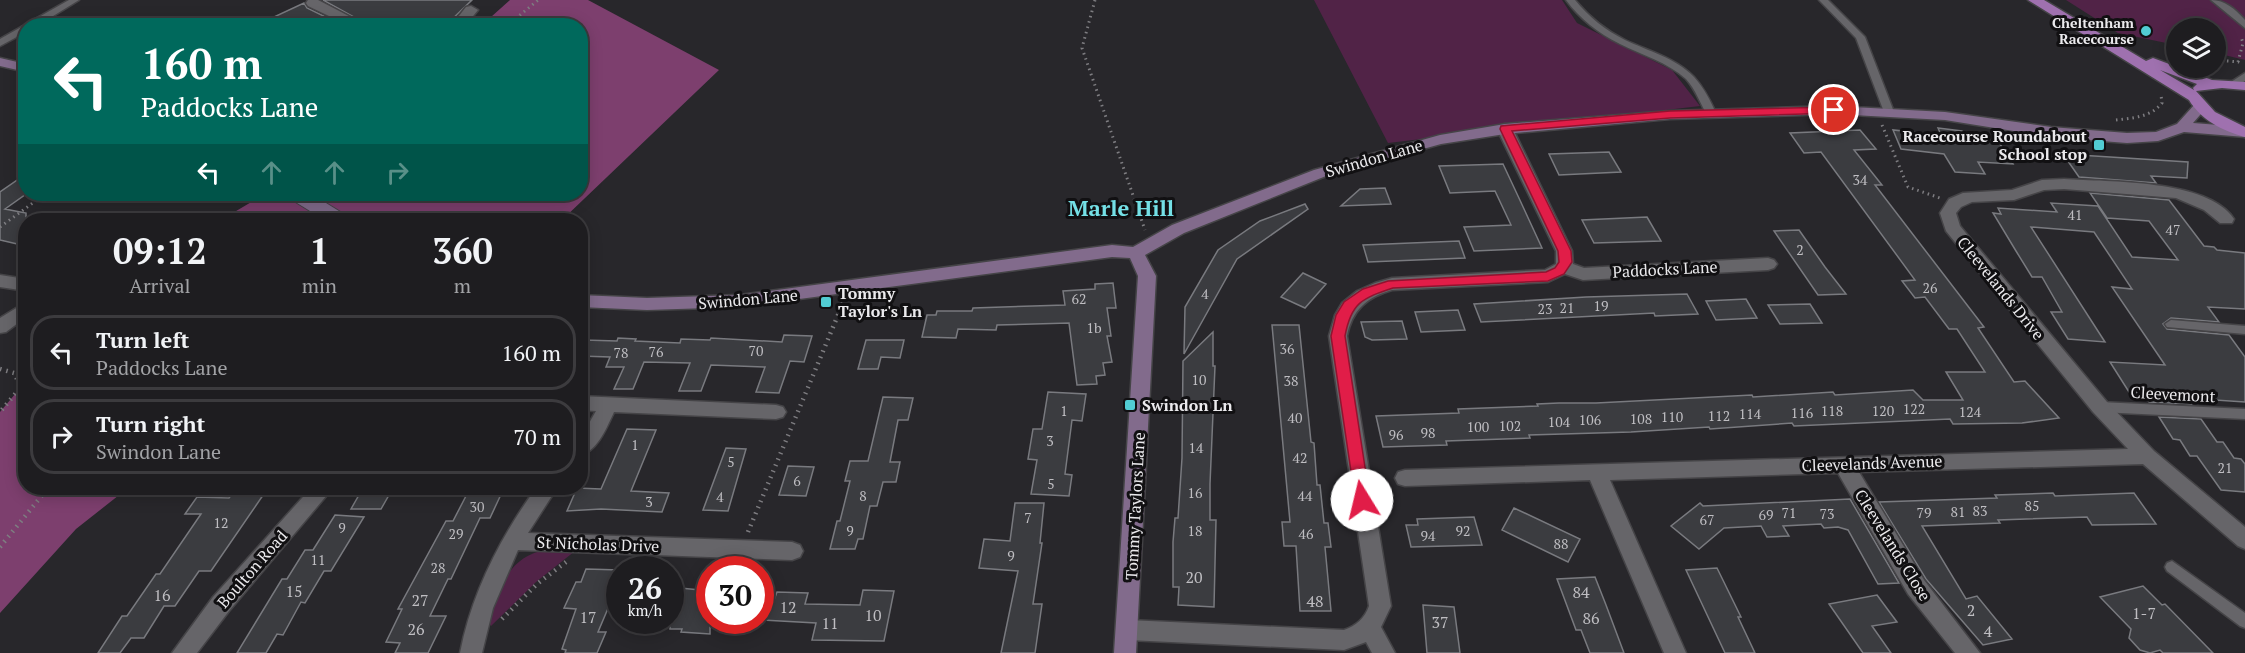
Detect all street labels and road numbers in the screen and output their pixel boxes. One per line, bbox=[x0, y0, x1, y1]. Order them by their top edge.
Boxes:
street label: Swindon Lane bbox=[1323, 134, 1425, 182]
street label: Cleevelands Drive bbox=[1952, 232, 2050, 344]
street label: Paddocks Lane bbox=[1612, 255, 1718, 283]
street label: Swindon Lane bbox=[697, 284, 799, 314]
street label: Cleevemont bbox=[2130, 381, 2216, 407]
street label: Tommy Taylors Lane bbox=[1120, 432, 1150, 580]
street label: Cleevelands Avenue bbox=[1801, 450, 1943, 476]
street label: Cleevelands Close bbox=[1850, 485, 1936, 605]
street label: Boulton Road bbox=[212, 525, 292, 613]
street label: St Nicholas Drive bbox=[536, 531, 660, 557]

